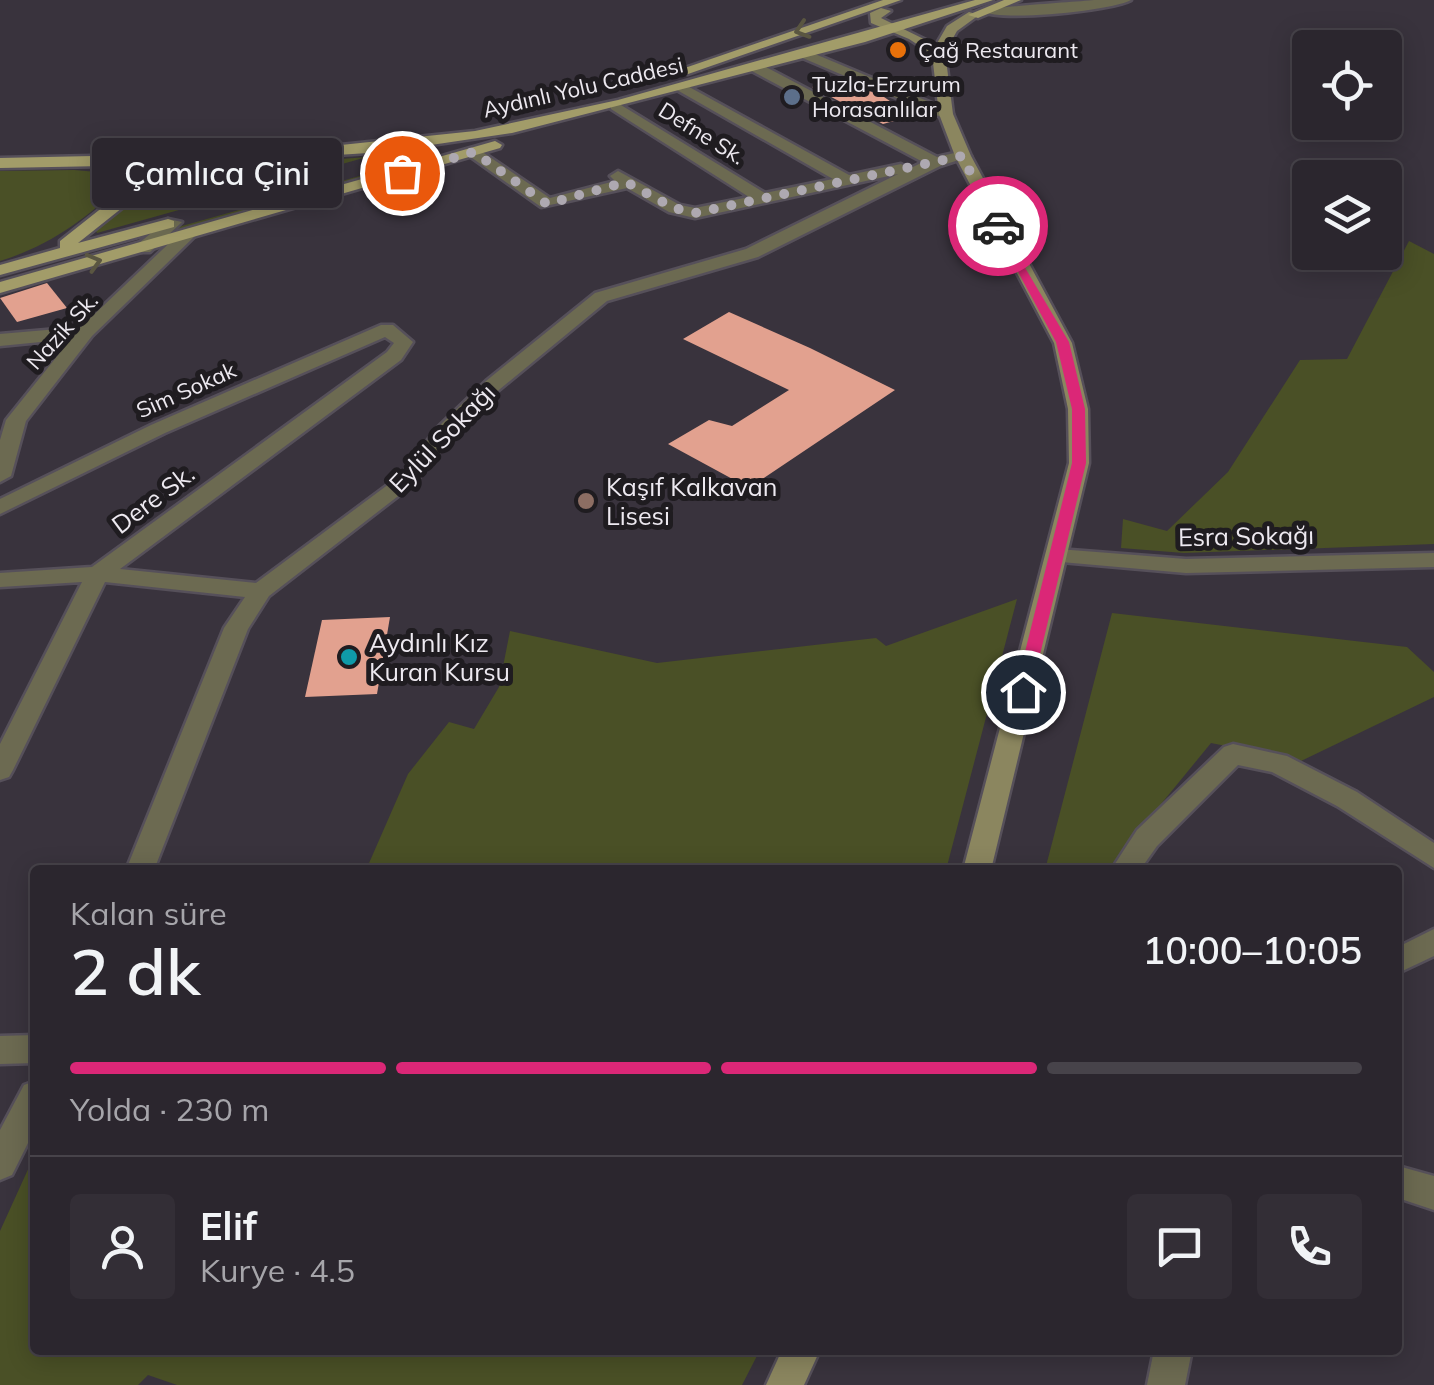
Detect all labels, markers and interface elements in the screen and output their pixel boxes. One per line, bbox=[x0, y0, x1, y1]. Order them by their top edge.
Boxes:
one-way arrow bbox=[795, 19, 812, 39]
map controls bbox=[1292, 30, 1402, 270]
button: locate bbox=[1292, 30, 1402, 140]
place label: Çağ Restaurant bbox=[918, 36, 1078, 64]
marker: Çağ Restaurant bbox=[887, 39, 909, 61]
street label: Aydınlı Yolu Caddesi bbox=[480, 50, 686, 124]
place label: Tuzla-Erzurum Horasanlılar bbox=[812, 70, 961, 123]
marker: Tuzla-Erzurum Horasanlılar bbox=[781, 86, 803, 108]
street label: Defne Sk. bbox=[654, 95, 750, 171]
pin bbox=[360, 131, 445, 216]
callout: Çamlıca Çini bbox=[92, 138, 342, 208]
icon: bag bbox=[375, 146, 430, 201]
text: Çamlıca Çini bbox=[124, 153, 310, 193]
button: layers bbox=[1292, 160, 1402, 270]
courier bbox=[948, 176, 1048, 276]
icon: car bbox=[971, 199, 1026, 254]
one-way arrow bbox=[85, 252, 102, 273]
street label: Nazik Sk. bbox=[20, 287, 104, 375]
street label: Sim Sokak bbox=[132, 355, 241, 424]
street label: Eylül Sokağı bbox=[382, 377, 501, 498]
street label: Dere Sk. bbox=[105, 457, 200, 540]
place label: Kaşıf Kalkavan Lisesi bbox=[606, 471, 777, 531]
marker: Kaşıf Kalkavan Lisesi bbox=[575, 490, 597, 512]
street label: Esra Sokağı bbox=[1178, 519, 1314, 552]
place label: Aydınlı Kız Kuran Kursu bbox=[369, 627, 510, 687]
marker: Aydınlı Kız Kuran Kursu bbox=[338, 646, 360, 668]
pin bbox=[981, 650, 1066, 735]
icon: home bbox=[996, 665, 1051, 720]
text: Kalan süre bbox=[70, 893, 227, 933]
text: 10:00–10:05 bbox=[1142, 926, 1362, 974]
text: 2 dk bbox=[70, 930, 201, 1011]
text: Yolda · 230 m bbox=[70, 1089, 269, 1129]
button: person bbox=[70, 1194, 175, 1299]
button: chat bbox=[1127, 1194, 1232, 1299]
button: phone bbox=[1257, 1194, 1362, 1299]
text: Elif bbox=[200, 1202, 257, 1250]
text: Kurye · 4.5 bbox=[200, 1250, 355, 1290]

